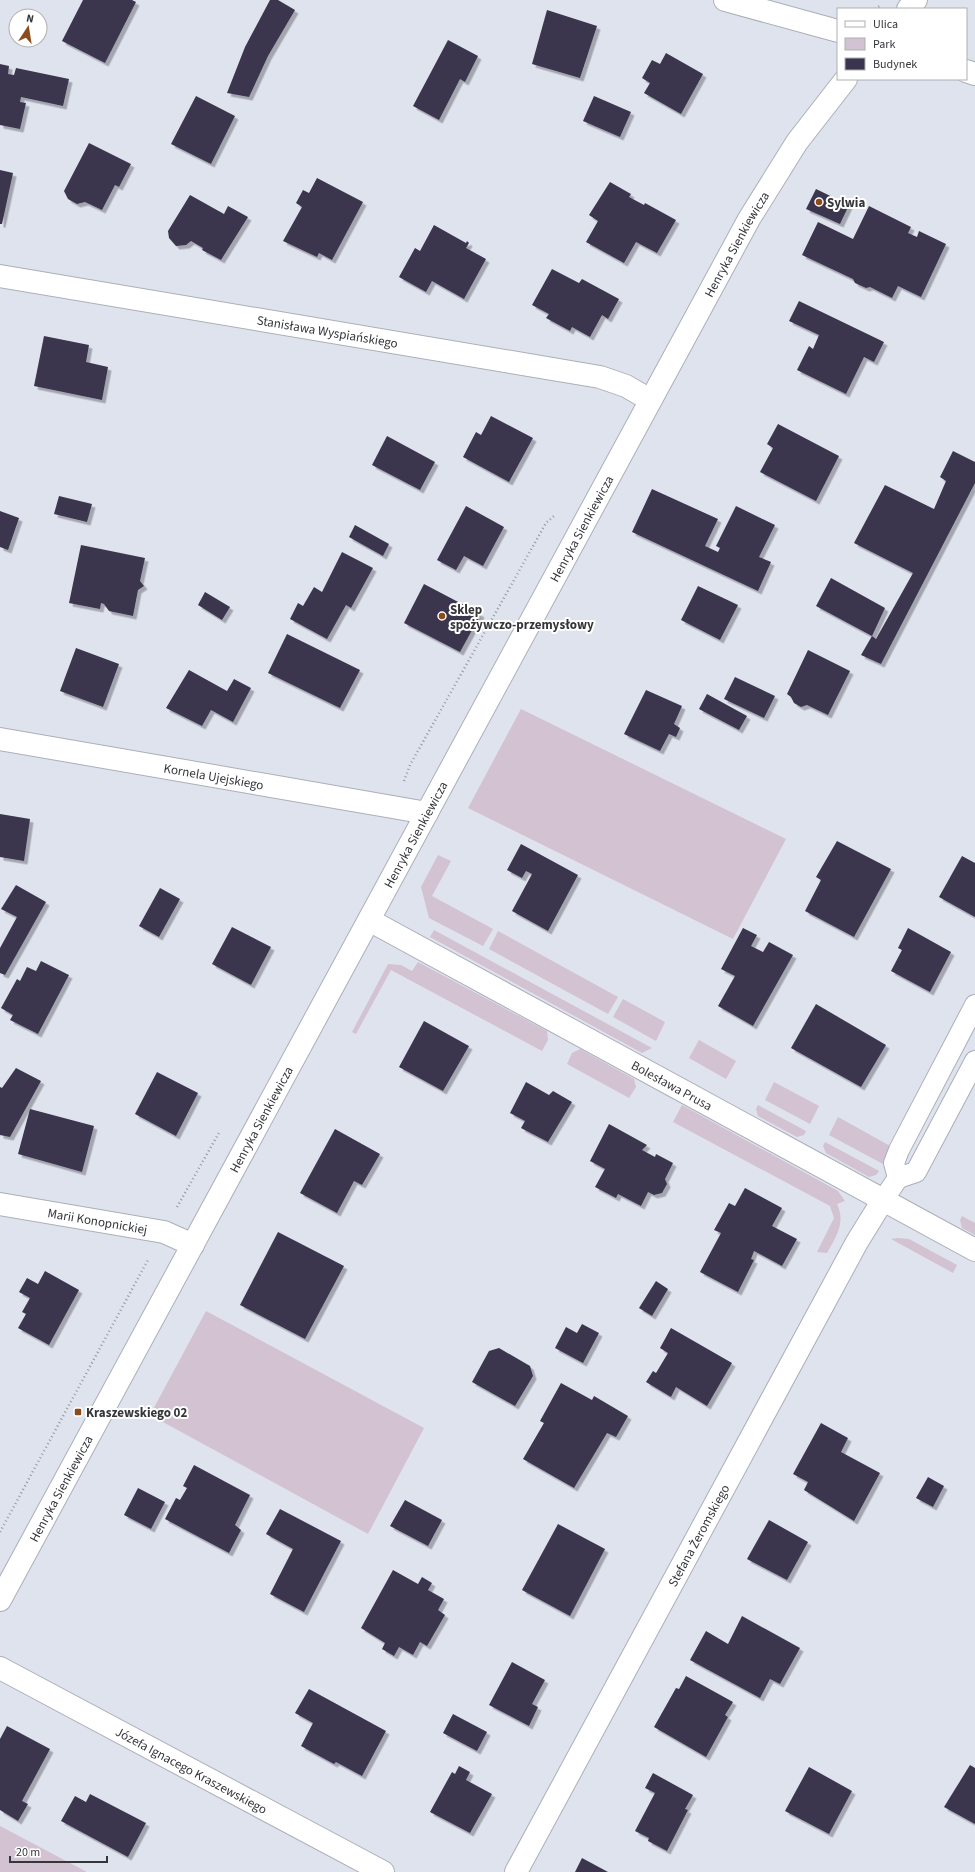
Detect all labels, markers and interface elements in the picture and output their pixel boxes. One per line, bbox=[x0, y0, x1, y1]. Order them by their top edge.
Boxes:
north arrow bbox=[8, 8, 48, 48]
legend bbox=[837, 8, 967, 80]
text: N bbox=[25, 11, 35, 27]
text: Ulica bbox=[873, 16, 898, 33]
text: Park bbox=[873, 36, 895, 53]
text: Budynek bbox=[873, 56, 917, 73]
street label: Henryka Sienkiewicza bbox=[700, 188, 774, 301]
place label: Sylwia bbox=[827, 194, 865, 212]
marker: Sylwia bbox=[814, 197, 824, 207]
street label: Stanisława Wyspiańskiego bbox=[255, 311, 399, 353]
street label: Henryka Sienkiewicza bbox=[546, 472, 618, 585]
place label: Sklep spożywczo-przemysłowy bbox=[450, 601, 594, 634]
marker: Sklep spożywczo-przemysłowy bbox=[437, 611, 447, 621]
street label: Kornela Ujejskiego bbox=[162, 760, 265, 795]
street label: Henryka Sienkiewicza bbox=[380, 778, 452, 891]
street label: Bolesława Prusa bbox=[628, 1057, 715, 1115]
street label: Henryka Sienkiewicza bbox=[225, 1063, 298, 1176]
street label: Marii Konopnickiej bbox=[46, 1204, 149, 1239]
place label: Kraszewskiego 02 bbox=[86, 1404, 187, 1422]
marker: Kraszewskiego 02 bbox=[73, 1407, 83, 1417]
street label: Henryka Sienkiewicza bbox=[25, 1432, 98, 1545]
street label: Stefana Żeromskiego bbox=[664, 1481, 734, 1590]
street label: Józefa Ignacego Kraszewskiego bbox=[112, 1723, 270, 1819]
scale bar bbox=[10, 1838, 107, 1864]
text: 20 m bbox=[16, 1844, 40, 1861]

